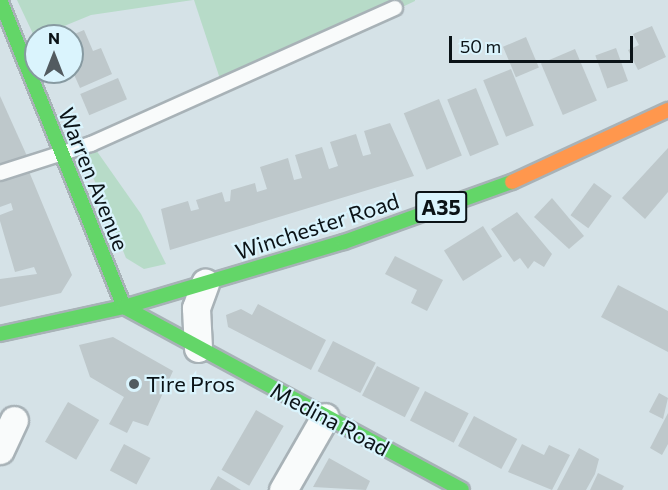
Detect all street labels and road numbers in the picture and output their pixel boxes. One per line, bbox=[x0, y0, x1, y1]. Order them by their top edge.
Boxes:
street label: Warren Avenue bbox=[53, 104, 135, 254]
street label: Winchester Road bbox=[232, 187, 402, 265]
road number: A35 bbox=[414, 189, 468, 225]
street label: Medina Road bbox=[266, 377, 394, 461]

